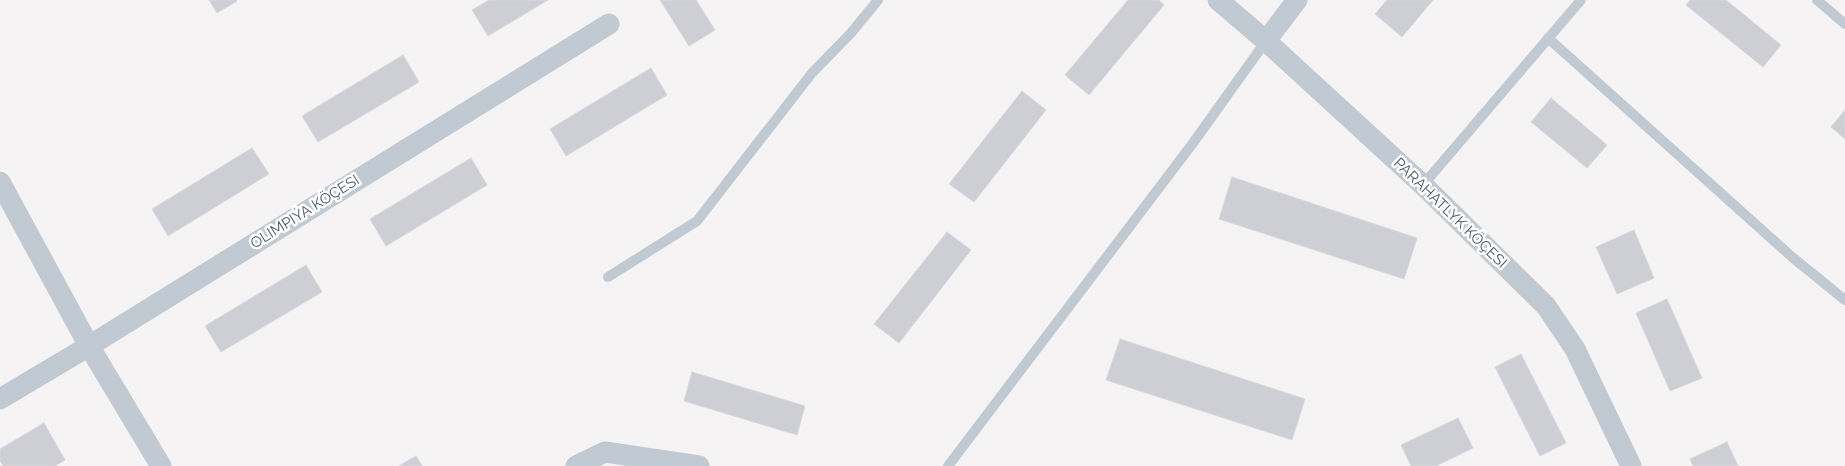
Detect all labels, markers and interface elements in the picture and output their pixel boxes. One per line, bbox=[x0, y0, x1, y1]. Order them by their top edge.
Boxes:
street label: PARAHATLYK KÖÇESI bbox=[1390, 154, 1510, 272]
street label: OLIMPIÝA KÖÇESI bbox=[247, 171, 363, 253]

